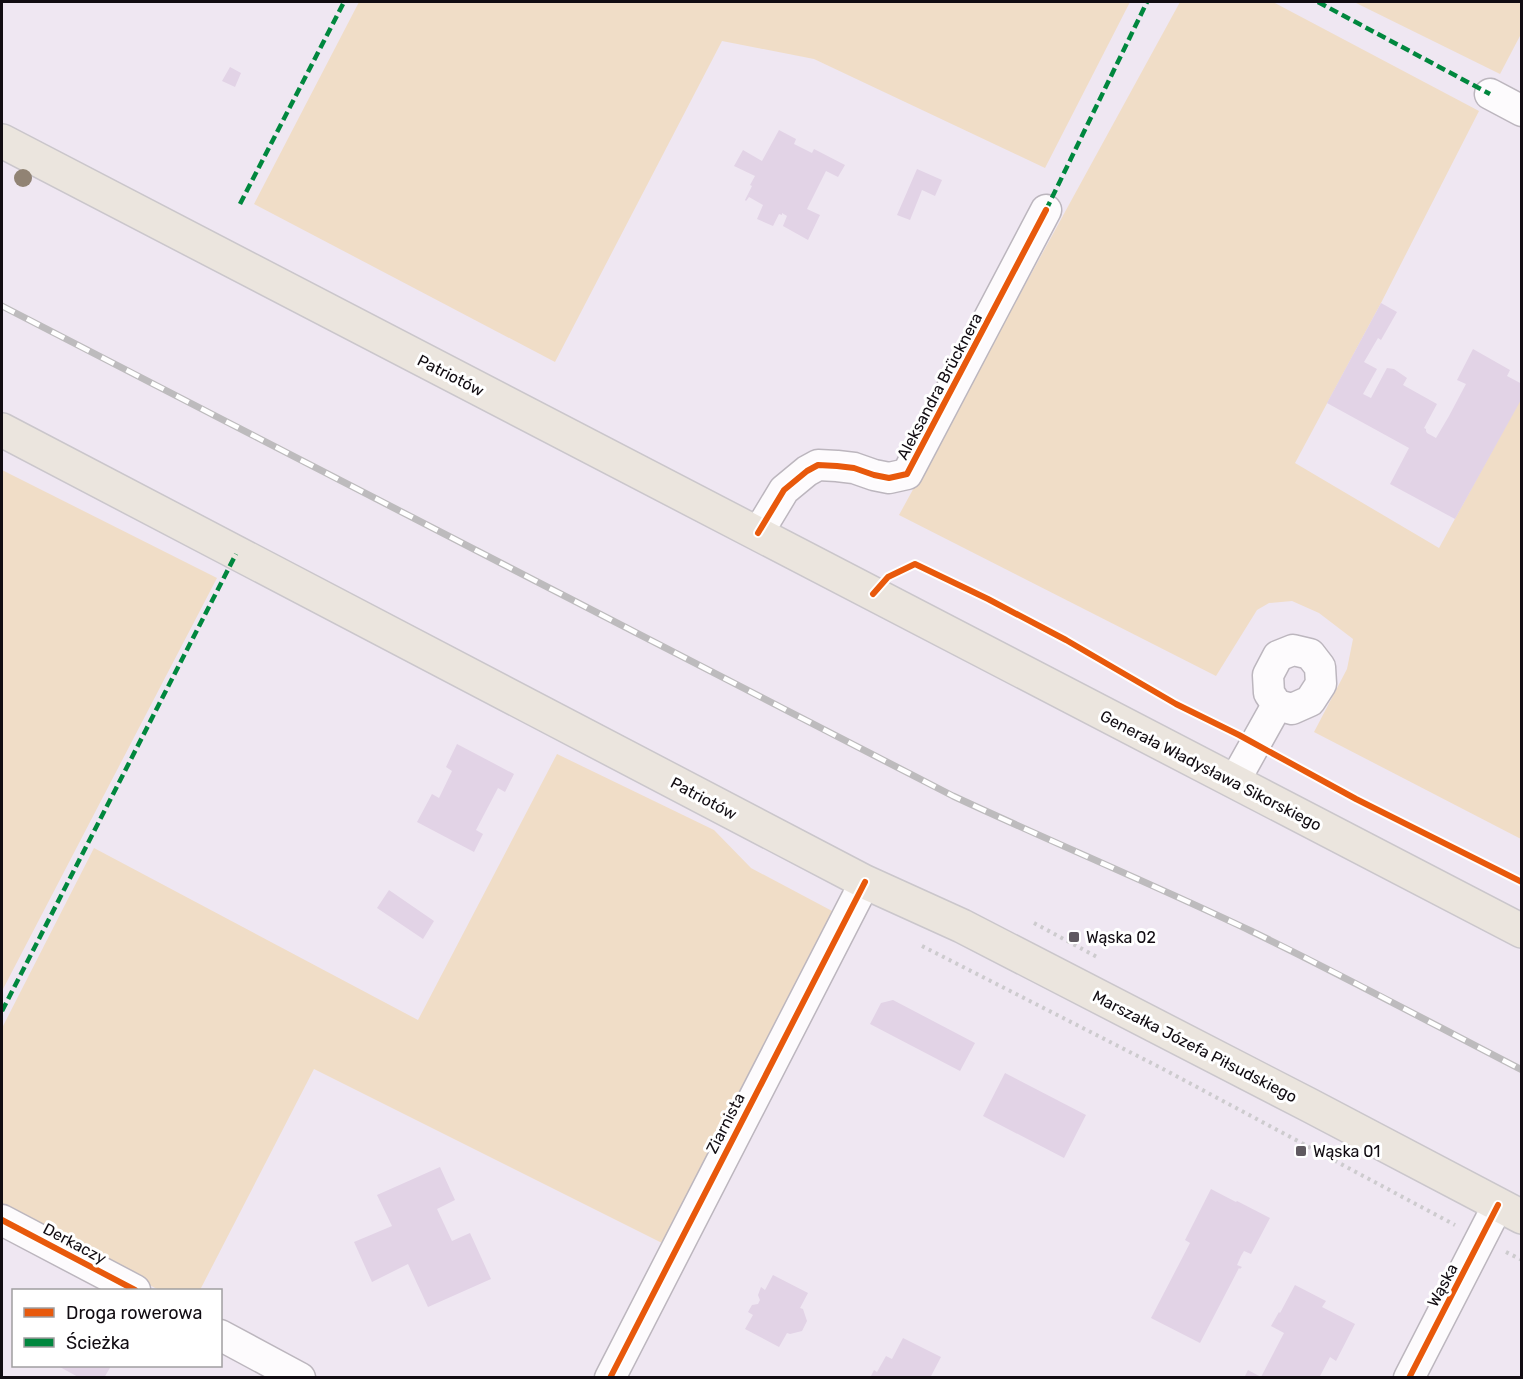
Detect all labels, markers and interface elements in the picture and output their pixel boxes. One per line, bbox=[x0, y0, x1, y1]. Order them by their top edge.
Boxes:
street label: Aleksandra Brücknera bbox=[893, 310, 986, 463]
street label: Patriotów bbox=[414, 351, 487, 400]
street label: Generała Władysława Sikorskiego bbox=[1097, 706, 1325, 835]
street label: Patriotów bbox=[667, 773, 740, 824]
place label: Wąska 02 bbox=[1086, 928, 1156, 947]
marker: Wąska 02 bbox=[1067, 930, 1081, 944]
street label: Marszałka Józefa Piłsudskiego bbox=[1089, 986, 1300, 1106]
street label: Ziarnista bbox=[702, 1090, 749, 1157]
place label: Wąska 01 bbox=[1313, 1142, 1380, 1161]
marker: Wąska 01 bbox=[1294, 1144, 1308, 1158]
street label: Derkaczy bbox=[40, 1219, 110, 1268]
street label: Wąska bbox=[1423, 1260, 1462, 1310]
legend bbox=[12, 1289, 222, 1367]
text: Droga rowerowa bbox=[66, 1302, 202, 1324]
text: Ścieżka bbox=[66, 1332, 130, 1354]

